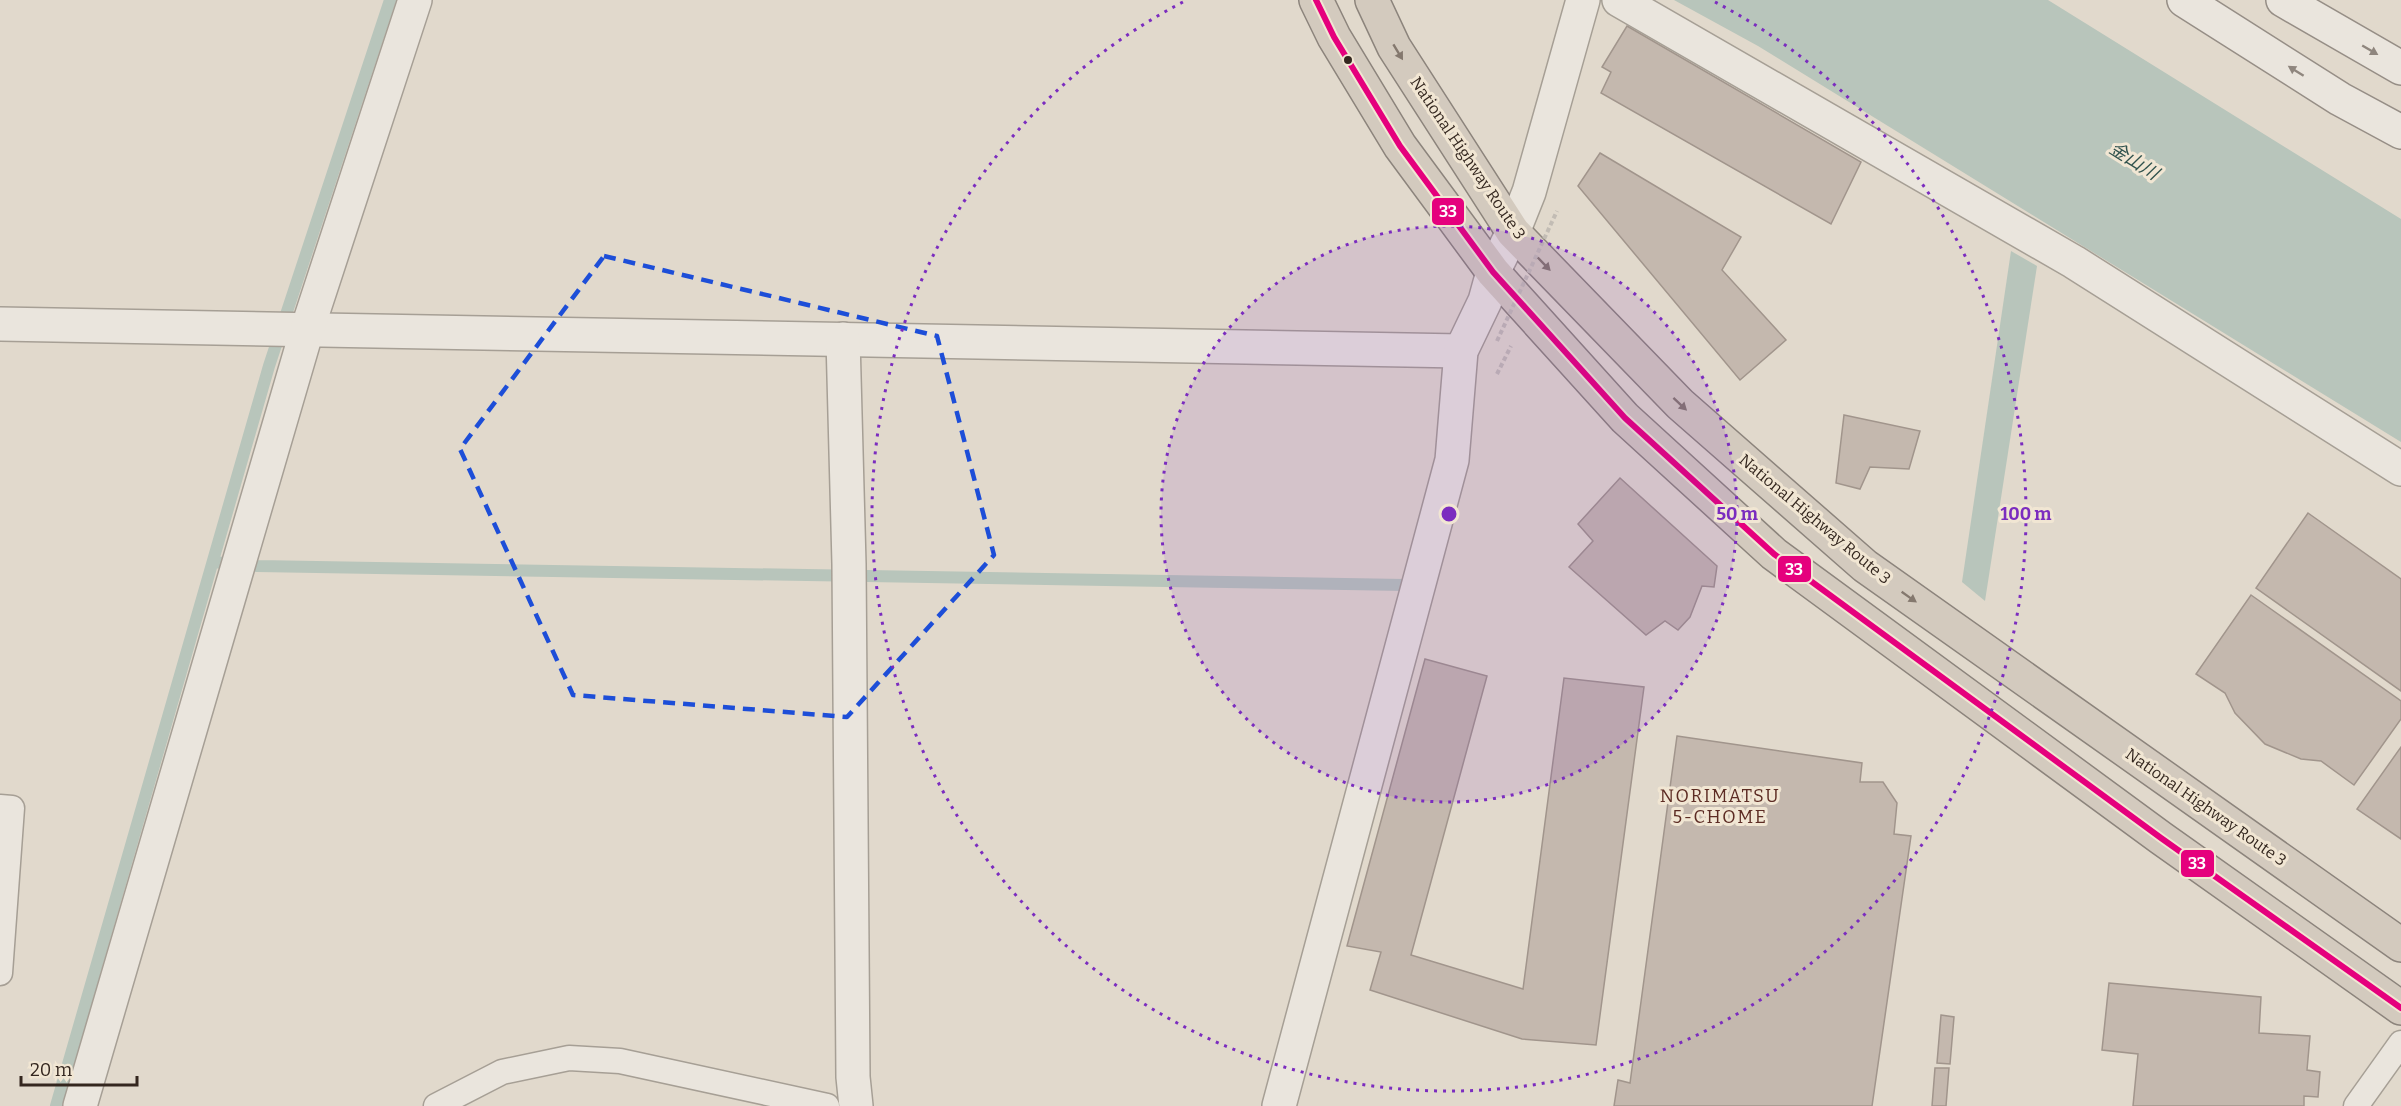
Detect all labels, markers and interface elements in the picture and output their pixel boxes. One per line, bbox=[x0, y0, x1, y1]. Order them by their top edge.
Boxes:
one-way arrow bbox=[1393, 44, 1403, 61]
one-way arrow bbox=[2362, 45, 2379, 55]
unlabelled marker bbox=[1342, 54, 1354, 66]
one-way arrow bbox=[2288, 66, 2304, 77]
street label: National Highway Route 3 bbox=[1407, 73, 1529, 243]
water label: 金山川 bbox=[2105, 137, 2164, 186]
line badge: 33 bbox=[1431, 197, 1465, 226]
text: 33 bbox=[1439, 202, 1457, 221]
one-way arrow bbox=[1537, 257, 1551, 271]
one-way arrow bbox=[1673, 397, 1688, 411]
street label: National Highway Route 3 bbox=[1735, 450, 1895, 588]
text: 50 m bbox=[1716, 503, 1758, 525]
text: 100 m bbox=[2000, 503, 2052, 525]
centre of rings bbox=[1439, 504, 1459, 524]
line badge: 33 bbox=[1777, 555, 1812, 583]
text: 33 bbox=[1785, 560, 1803, 579]
one-way arrow bbox=[1901, 591, 1917, 603]
street label: National Highway Route 3 bbox=[2122, 744, 2290, 870]
district label: NORIMATSU 5-CHOME bbox=[1660, 785, 1780, 828]
line badge: 33 bbox=[2180, 849, 2215, 878]
text: 33 bbox=[2188, 854, 2206, 873]
scale bar bbox=[21, 1049, 136, 1087]
text: 20 m bbox=[30, 1059, 72, 1081]

